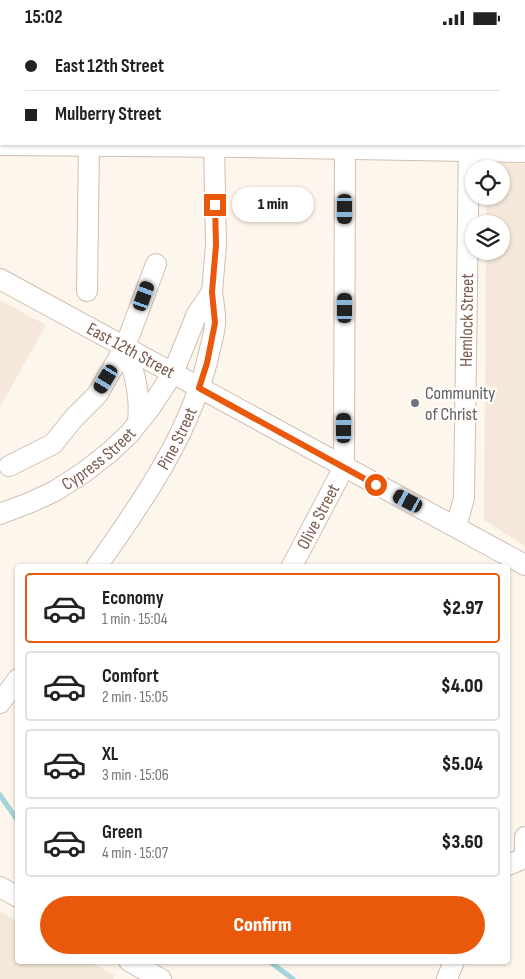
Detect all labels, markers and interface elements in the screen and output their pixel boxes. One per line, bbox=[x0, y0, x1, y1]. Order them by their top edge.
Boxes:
text: 15:02 bbox=[25, 6, 62, 29]
text: East 12th Street bbox=[55, 55, 164, 78]
text: Mulberry Street bbox=[55, 103, 161, 126]
map controls bbox=[465, 160, 510, 260]
button: locate bbox=[465, 160, 510, 205]
callout: 1 min bbox=[232, 187, 315, 223]
route end bbox=[204, 194, 226, 216]
car bbox=[337, 194, 352, 224]
text: 1 min bbox=[258, 195, 288, 214]
button: layers bbox=[465, 215, 510, 260]
street label: Hemlock Street bbox=[455, 273, 478, 367]
car bbox=[131, 279, 156, 313]
car bbox=[337, 293, 352, 323]
street label: East 12th Street bbox=[83, 318, 179, 383]
car bbox=[91, 362, 120, 396]
place label: Community of Christ bbox=[425, 383, 495, 425]
marker: Community of Christ bbox=[409, 397, 421, 409]
street label: Pine Street bbox=[153, 404, 201, 473]
car bbox=[336, 413, 351, 443]
street label: Cypress Street bbox=[58, 423, 141, 494]
route start bbox=[365, 474, 387, 496]
street label: Olive Street bbox=[292, 480, 344, 553]
car bbox=[391, 487, 424, 515]
icon: car bbox=[42, 586, 87, 631]
text: Economy bbox=[102, 587, 164, 610]
text: $2.97 bbox=[442, 597, 483, 620]
text: 1 min · 15:04 bbox=[102, 610, 167, 629]
icon: car bbox=[42, 664, 87, 709]
text: Comfort bbox=[102, 665, 159, 688]
text: $4.00 bbox=[441, 675, 483, 698]
text: 2 min · 15:05 bbox=[102, 688, 168, 707]
icon: car bbox=[42, 742, 87, 787]
text: XL bbox=[102, 743, 118, 766]
text: $5.04 bbox=[442, 753, 483, 776]
text: 3 min · 15:06 bbox=[102, 766, 169, 785]
icon: car bbox=[42, 820, 87, 865]
text: Green bbox=[102, 821, 142, 844]
text: $3.60 bbox=[442, 831, 483, 854]
text: 4 min · 15:07 bbox=[102, 844, 168, 863]
button: Confirm bbox=[40, 896, 485, 954]

